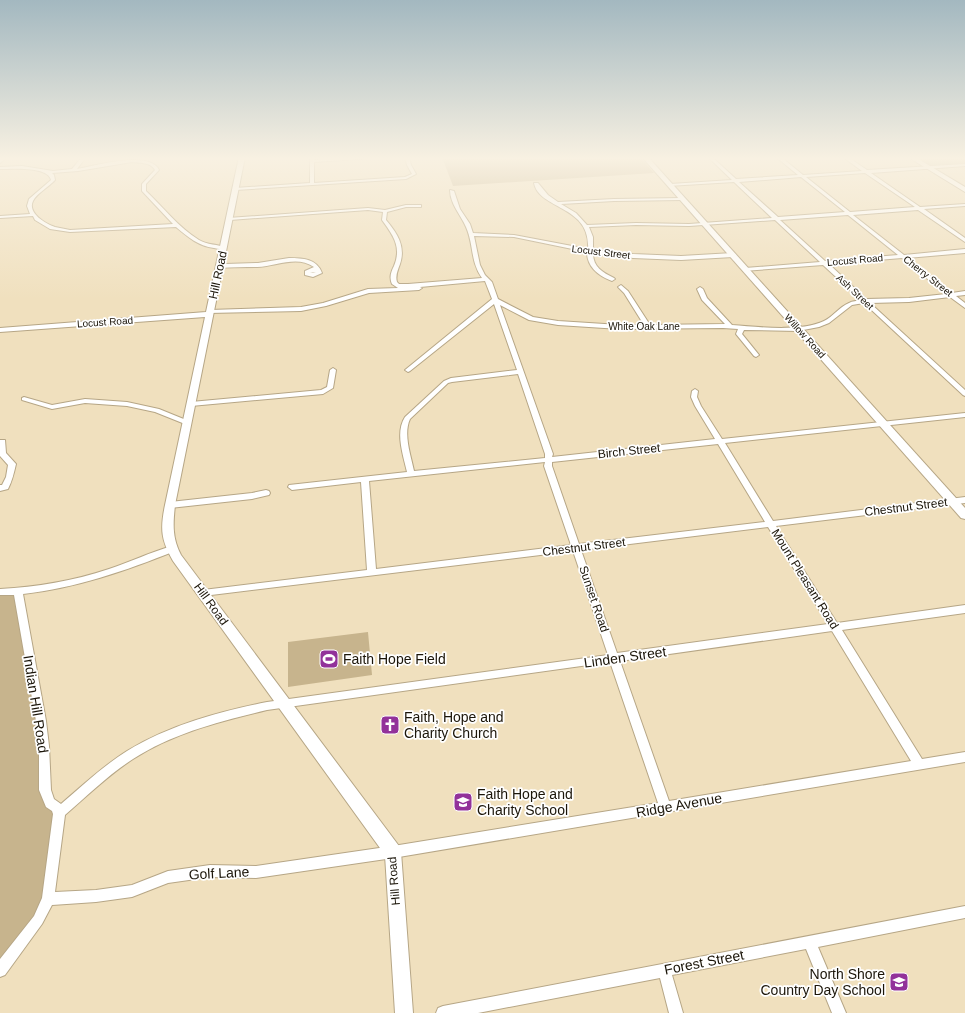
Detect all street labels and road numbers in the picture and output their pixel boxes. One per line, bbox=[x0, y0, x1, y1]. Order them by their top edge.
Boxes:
street label: Locust Street bbox=[571, 243, 631, 261]
street label: Hill Road bbox=[206, 250, 230, 300]
street label: Locust Road bbox=[827, 252, 883, 268]
street label: Cherry Street bbox=[901, 253, 955, 299]
street label: Ash Street bbox=[834, 272, 876, 312]
street label: Willow Road bbox=[782, 312, 828, 360]
street label: Locust Road bbox=[77, 315, 133, 329]
street label: White Oak Lane bbox=[608, 321, 680, 332]
street label: Birch Street bbox=[597, 441, 662, 461]
street label: Chestnut Street bbox=[864, 495, 949, 519]
street label: Mount Pleasant Road bbox=[768, 526, 842, 632]
street label: Chestnut Street bbox=[542, 535, 627, 559]
street label: Sunset Road bbox=[576, 564, 612, 634]
street label: Hill Road bbox=[191, 580, 231, 628]
street label: Linden Street bbox=[583, 643, 667, 671]
street label: Indian Hill Road bbox=[20, 654, 52, 754]
street label: Ridge Avenue bbox=[635, 790, 723, 820]
street label: Hill Road bbox=[385, 856, 403, 906]
street label: Golf Lane bbox=[188, 863, 250, 883]
street label: Forest Street bbox=[663, 946, 745, 978]

